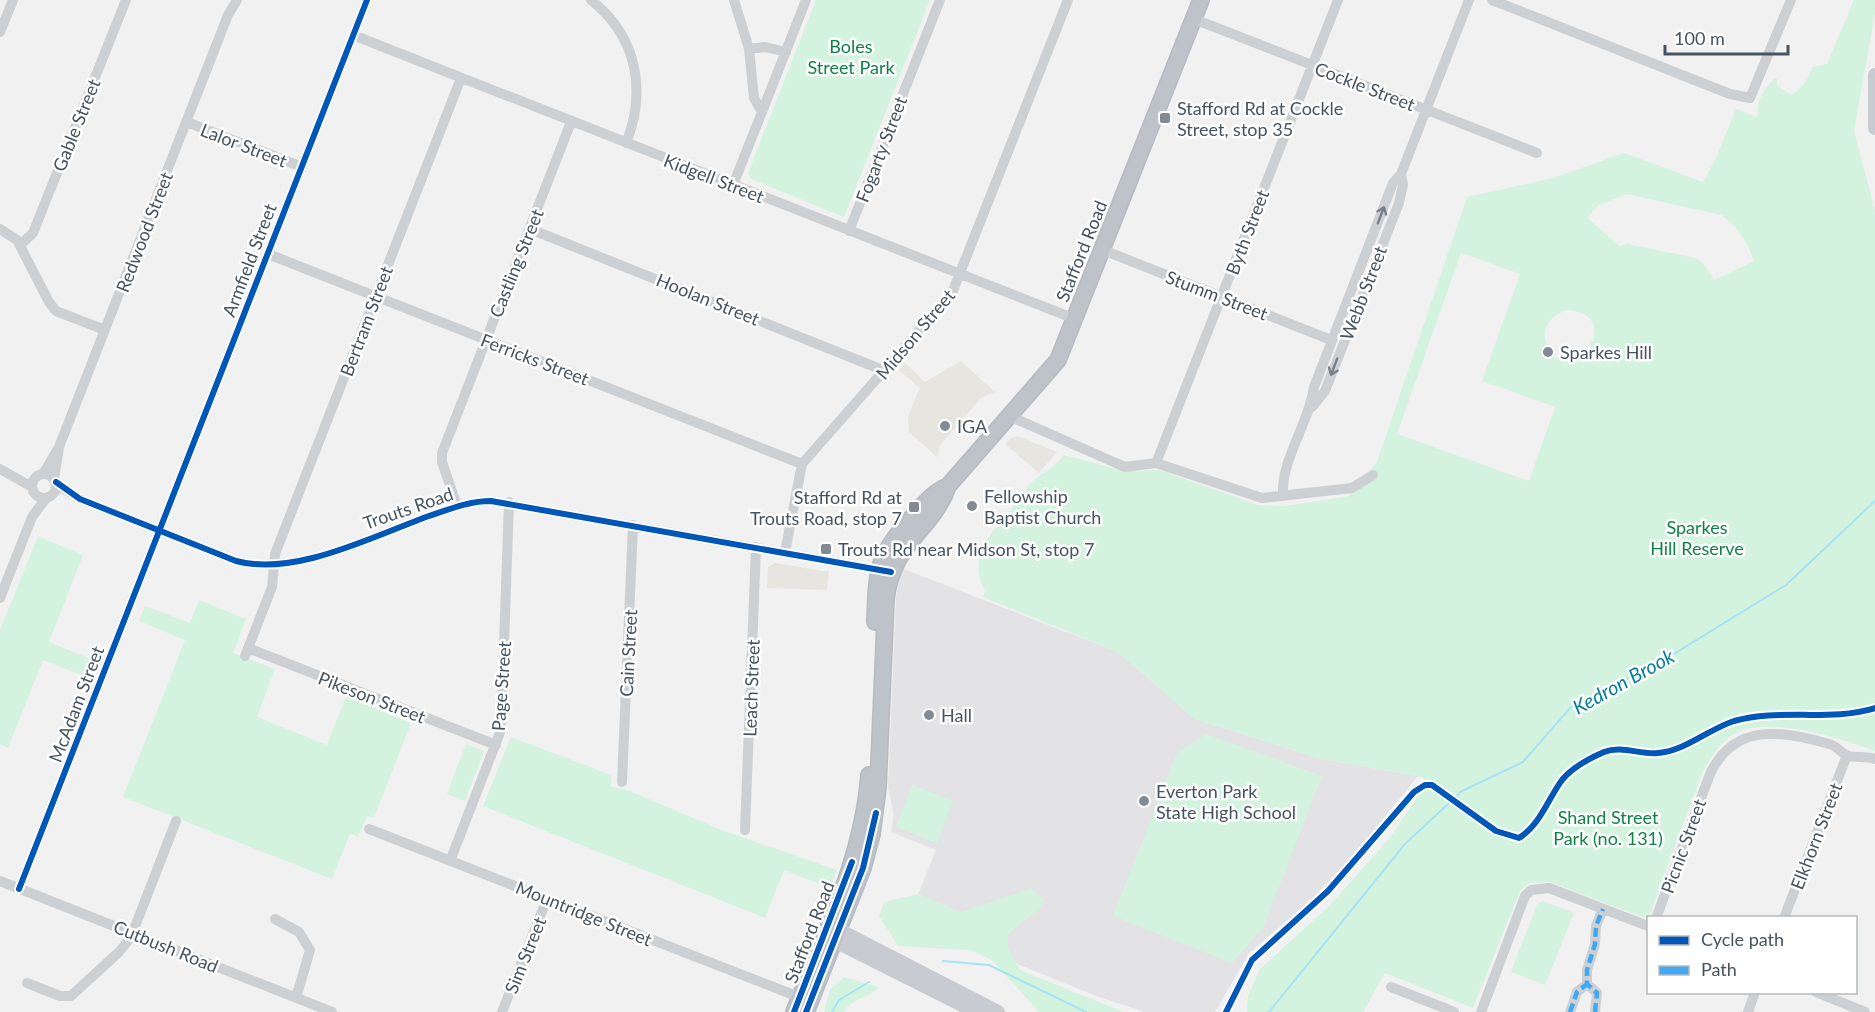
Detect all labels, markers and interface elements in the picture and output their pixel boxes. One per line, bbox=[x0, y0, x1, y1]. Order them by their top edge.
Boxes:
scale bar bbox=[1665, 18, 1788, 56]
text: 100 m bbox=[1674, 27, 1725, 49]
park label: Boles Street Park bbox=[807, 35, 895, 78]
street label: Cockle Street bbox=[1312, 57, 1419, 115]
street label: Gable Street bbox=[47, 75, 105, 175]
street label: Fogarty Street bbox=[851, 92, 911, 205]
place label: Stafford Rd at Cockle Street, stop 35 bbox=[1177, 97, 1343, 140]
marker: Stafford Rd at Cockle Street, stop 35 bbox=[1158, 111, 1172, 125]
street label: Lalor Street bbox=[198, 118, 291, 172]
street label: Kidgell Street bbox=[661, 149, 768, 207]
street label: Redwood Street bbox=[111, 168, 177, 295]
street label: Byth Street bbox=[1221, 186, 1273, 278]
street label: Stafford Road bbox=[1051, 197, 1111, 305]
street label: Armfield Street bbox=[217, 200, 281, 320]
street label: Castling Street bbox=[484, 205, 548, 321]
one-way arrow bbox=[1376, 207, 1387, 225]
street label: Webb Street bbox=[1335, 242, 1391, 343]
street label: Bertram Street bbox=[335, 262, 397, 379]
street label: Stumm Street bbox=[1163, 265, 1272, 325]
street label: Hoolan Street bbox=[653, 268, 763, 330]
street label: Midson Street bbox=[871, 284, 959, 384]
street label: Ferricks Street bbox=[478, 328, 593, 390]
place label: Sparkes Hill bbox=[1560, 341, 1652, 363]
marker: Sparkes Hill bbox=[1541, 345, 1555, 359]
one-way arrow bbox=[1328, 357, 1339, 376]
place label: IGA bbox=[957, 415, 988, 437]
marker: IGA bbox=[938, 419, 952, 433]
street label: Trouts Road bbox=[360, 482, 456, 534]
place label: Fellowship Baptist Church bbox=[984, 485, 1101, 528]
place label: Stafford Rd at Trouts Road, stop 7 bbox=[750, 486, 903, 529]
marker: Fellowship Baptist Church bbox=[965, 499, 979, 513]
marker: Stafford Rd at Trouts Road, stop 7 bbox=[907, 500, 921, 514]
park label: Sparkes Hill Reserve bbox=[1650, 516, 1744, 559]
place label: Trouts Rd near Midson St, stop 7 bbox=[838, 538, 1094, 560]
marker: Trouts Rd near Midson St, stop 7 bbox=[819, 542, 833, 556]
street label: Cain Street bbox=[615, 608, 641, 697]
street label: Leach Street bbox=[738, 638, 764, 737]
street label: Page Street bbox=[487, 640, 515, 732]
street label: McAdam Street bbox=[44, 642, 108, 765]
water label: Kedron Brook bbox=[1568, 643, 1678, 719]
street label: Pikeson Street bbox=[315, 666, 429, 728]
place label: Hall bbox=[941, 704, 972, 726]
marker: Hall bbox=[922, 708, 936, 722]
street label: Elkhorn Street bbox=[1786, 779, 1847, 892]
place label: Everton Park State High School bbox=[1156, 780, 1296, 823]
marker: Everton Park State High School bbox=[1137, 794, 1151, 808]
street label: Picnic Street bbox=[1656, 795, 1710, 896]
park label: Shand Street Park (no. 131) bbox=[1553, 806, 1663, 849]
street label: Mountridge Street bbox=[513, 876, 656, 951]
street label: Stafford Road bbox=[779, 878, 839, 986]
street label: Sim Street bbox=[500, 913, 551, 997]
street label: Cutbush Road bbox=[110, 915, 222, 977]
legend bbox=[1647, 916, 1857, 994]
text: Cycle path bbox=[1701, 928, 1784, 950]
text: Path bbox=[1701, 958, 1737, 980]

